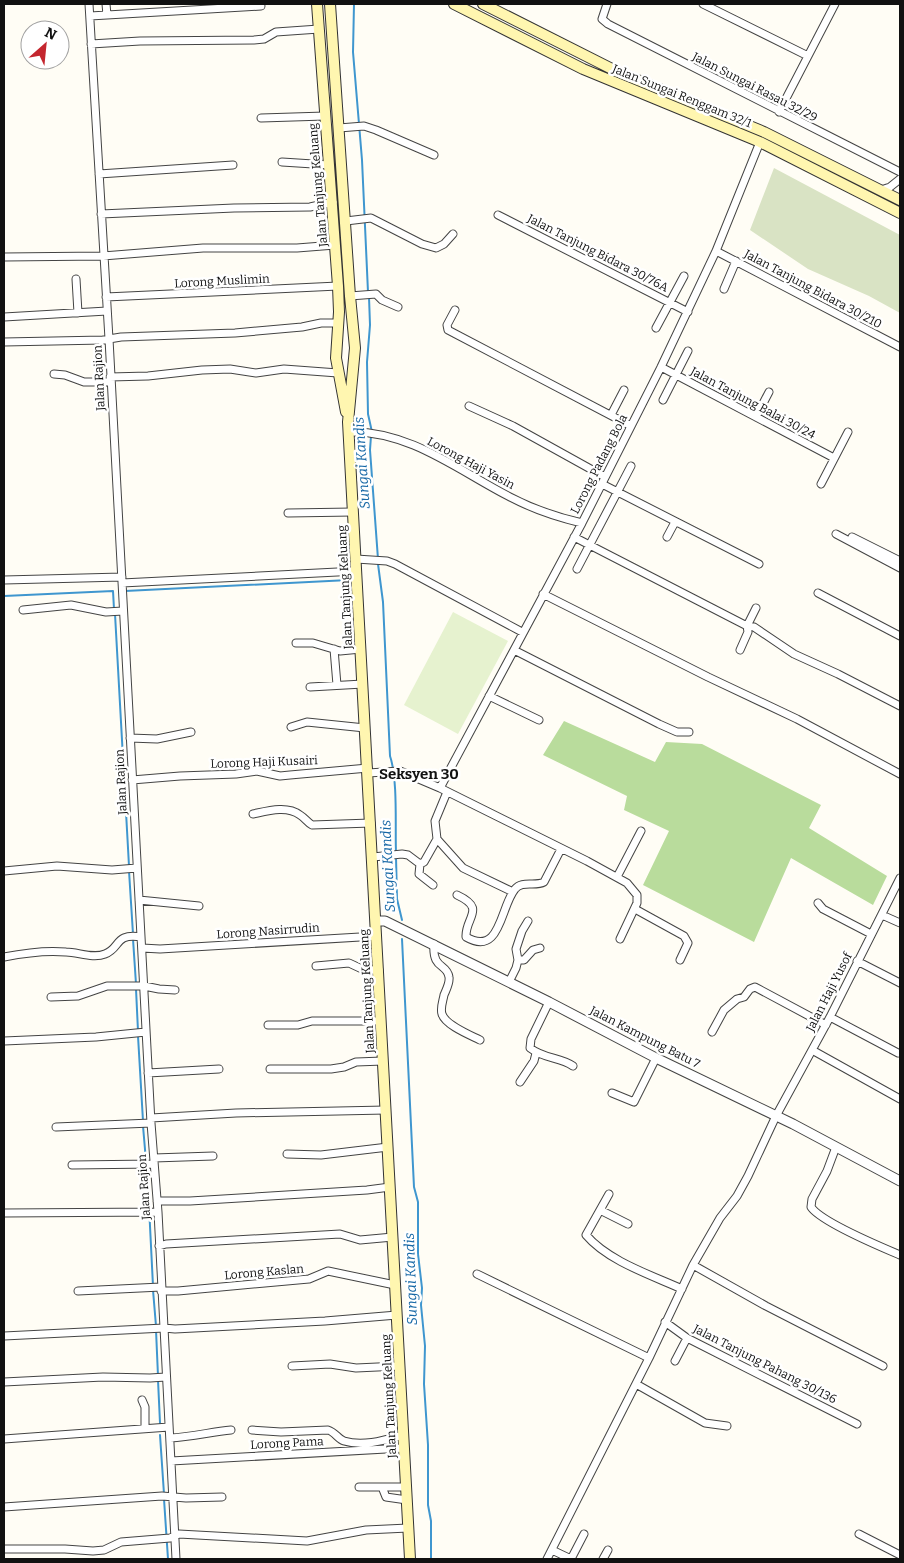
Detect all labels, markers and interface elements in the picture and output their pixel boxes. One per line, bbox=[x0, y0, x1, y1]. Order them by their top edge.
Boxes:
north arrow bbox=[20, 20, 70, 70]
text: N bbox=[42, 24, 60, 44]
street label: Jalan Sungai Rasau 32/29 bbox=[689, 49, 820, 125]
street label: Jalan Sungai Renggam 32/1 bbox=[609, 61, 754, 130]
street label: Jalan Tanjung Keluang bbox=[306, 122, 330, 249]
street label: Jalan Tanjung Bidara 30/76A bbox=[524, 211, 671, 295]
street label: Jalan Tanjung Bidara 30/210 bbox=[741, 246, 884, 331]
street label: Lorong Muslimin bbox=[174, 271, 270, 290]
street label: Jalan Rajion bbox=[90, 344, 108, 412]
street label: Jalan Tanjung Balai 30/24 bbox=[687, 364, 818, 442]
street label: Lorong Padang Bola bbox=[568, 411, 630, 516]
water label: Sungai Kandis bbox=[350, 416, 374, 510]
street label: Lorong Haji Yasin bbox=[425, 434, 518, 492]
street label: Jalan Tanjung Keluang bbox=[335, 524, 355, 650]
street label: Jalan Rajion bbox=[112, 748, 130, 816]
street label: Lorong Haji Kusairi bbox=[210, 753, 318, 771]
district label: Seksyen 30 bbox=[379, 765, 459, 783]
water label: Sungai Kandis bbox=[377, 819, 399, 913]
street label: Lorong Nasirrudin bbox=[216, 920, 320, 942]
street label: Jalan Tanjung Keluang bbox=[357, 928, 377, 1054]
street label: Jalan Haji Yusof bbox=[803, 949, 855, 1035]
street label: Jalan Kampung Batu 7 bbox=[587, 1003, 702, 1071]
street label: Jalan Rajion bbox=[135, 1153, 153, 1221]
water label: Sungai Kandis bbox=[401, 1232, 421, 1326]
street label: Lorong Kaslan bbox=[224, 1262, 305, 1282]
street label: Jalan Tanjung Pahang 30/136 bbox=[690, 1321, 839, 1406]
street label: Jalan Tanjung Keluang bbox=[379, 1333, 399, 1459]
street label: Lorong Pama bbox=[250, 1434, 324, 1452]

